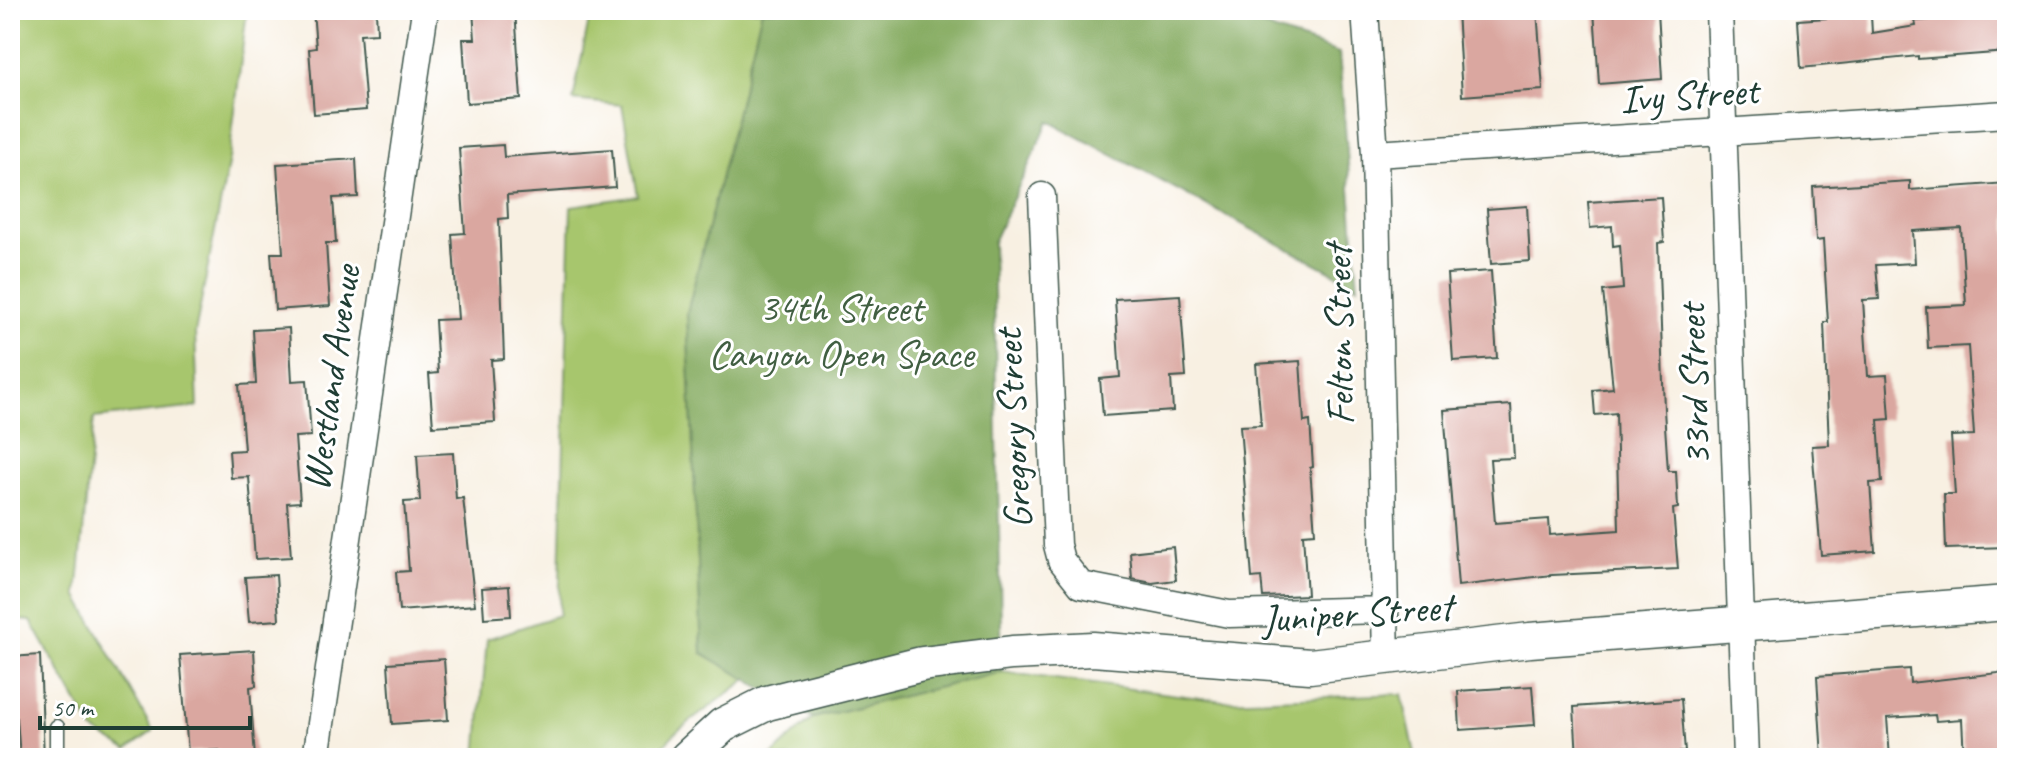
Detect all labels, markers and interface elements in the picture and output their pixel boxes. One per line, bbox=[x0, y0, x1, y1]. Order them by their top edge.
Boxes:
street label: Ivy Street bbox=[1618, 65, 1763, 125]
street label: Felton Street bbox=[1312, 239, 1366, 425]
street label: Westland Avenue bbox=[290, 259, 372, 494]
park label: 34th Street Canyon Open Space bbox=[708, 283, 977, 379]
street label: 33rd Street bbox=[1666, 299, 1722, 467]
street label: Gregory Street bbox=[983, 324, 1043, 530]
street label: Juniper Street bbox=[1258, 581, 1460, 645]
scale bar bbox=[40, 680, 250, 730]
text: 50 m bbox=[52, 693, 95, 723]

